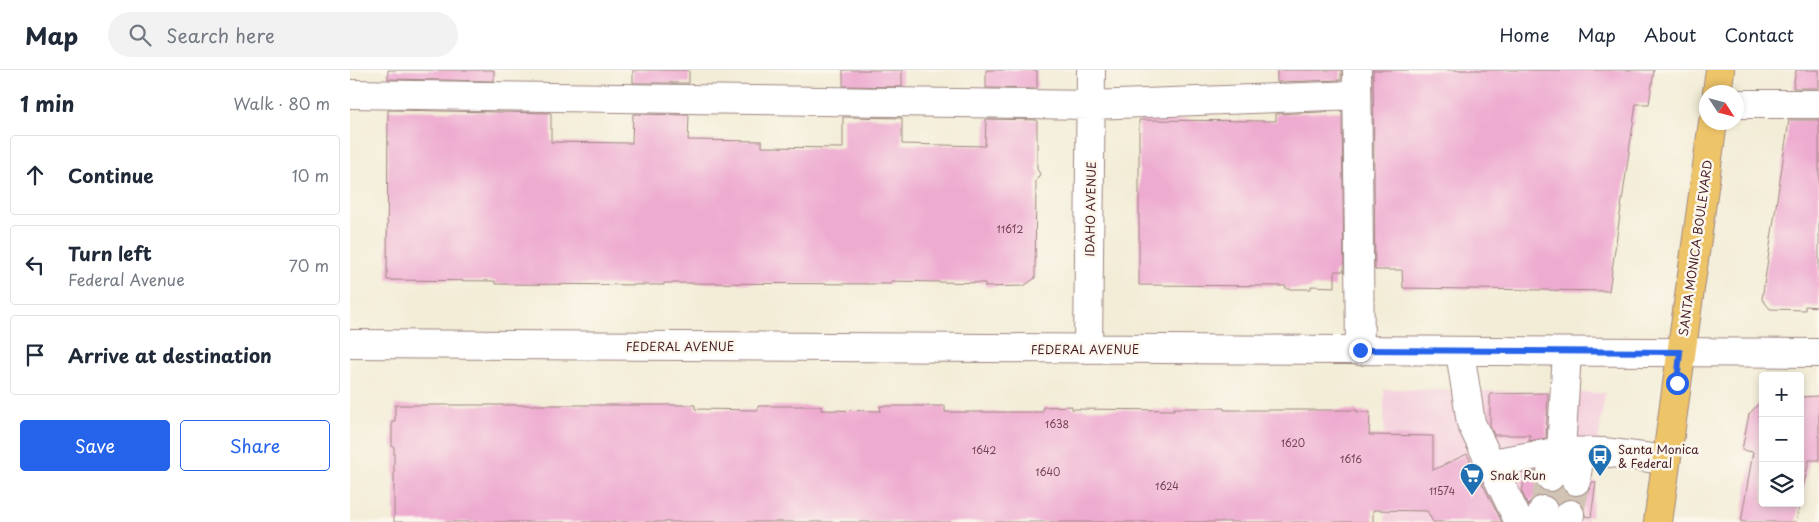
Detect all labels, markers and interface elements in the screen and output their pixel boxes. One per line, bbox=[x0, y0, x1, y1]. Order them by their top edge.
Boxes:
search box bbox=[108, 12, 458, 57]
text: Map bbox=[25, 17, 78, 53]
icon: search bbox=[126, 21, 154, 49]
text: Search here bbox=[166, 21, 275, 49]
text: Home bbox=[1499, 21, 1549, 48]
text: Map bbox=[1577, 21, 1616, 48]
text: About bbox=[1644, 21, 1696, 48]
text: Contact bbox=[1724, 21, 1794, 48]
north arrow bbox=[1699, 85, 1744, 130]
text: 1 min bbox=[20, 87, 74, 119]
text: Walk · 80 m bbox=[233, 91, 330, 115]
street label: SANTA MONICA BOULEVARD bbox=[1674, 159, 1716, 337]
icon: ahead bbox=[21, 161, 49, 189]
text: Continue bbox=[68, 161, 154, 189]
street label: IDAHO AVENUE bbox=[1080, 161, 1100, 257]
text: 10 m bbox=[292, 163, 329, 187]
house number: 11612 bbox=[997, 221, 1023, 236]
text: Turn left bbox=[68, 239, 152, 267]
icon: left bbox=[21, 251, 49, 279]
text: 70 m bbox=[289, 253, 329, 277]
text: Federal Avenue bbox=[68, 267, 185, 291]
street label: FEDERAL AVENUE bbox=[626, 337, 734, 355]
route end bbox=[1349, 339, 1372, 362]
street label: FEDERAL AVENUE bbox=[1031, 340, 1139, 358]
icon: arrive bbox=[21, 341, 49, 369]
text: Arrive at destination bbox=[68, 341, 272, 369]
route start bbox=[1666, 372, 1689, 395]
map controls bbox=[1759, 372, 1804, 507]
button: + bbox=[1759, 372, 1804, 417]
house number: 1638 bbox=[1045, 416, 1069, 431]
button: − bbox=[1759, 417, 1804, 462]
button: Save bbox=[20, 420, 170, 471]
button: Share bbox=[180, 420, 330, 471]
house number: 1620 bbox=[1281, 435, 1305, 450]
place label: Santa Monica & Federal bbox=[1618, 440, 1699, 472]
house number: 1642 bbox=[972, 442, 996, 457]
bus stop icon: Santa Monica & Federal bbox=[1587, 443, 1613, 477]
house number: 1616 bbox=[1340, 451, 1362, 466]
supermarket icon: Snak Run bbox=[1459, 462, 1485, 496]
button: layers bbox=[1759, 462, 1804, 507]
house number: 1640 bbox=[1036, 464, 1060, 479]
place label: Snak Run bbox=[1490, 466, 1546, 484]
house number: 1624 bbox=[1155, 478, 1179, 493]
house number: 11574 bbox=[1429, 483, 1455, 498]

